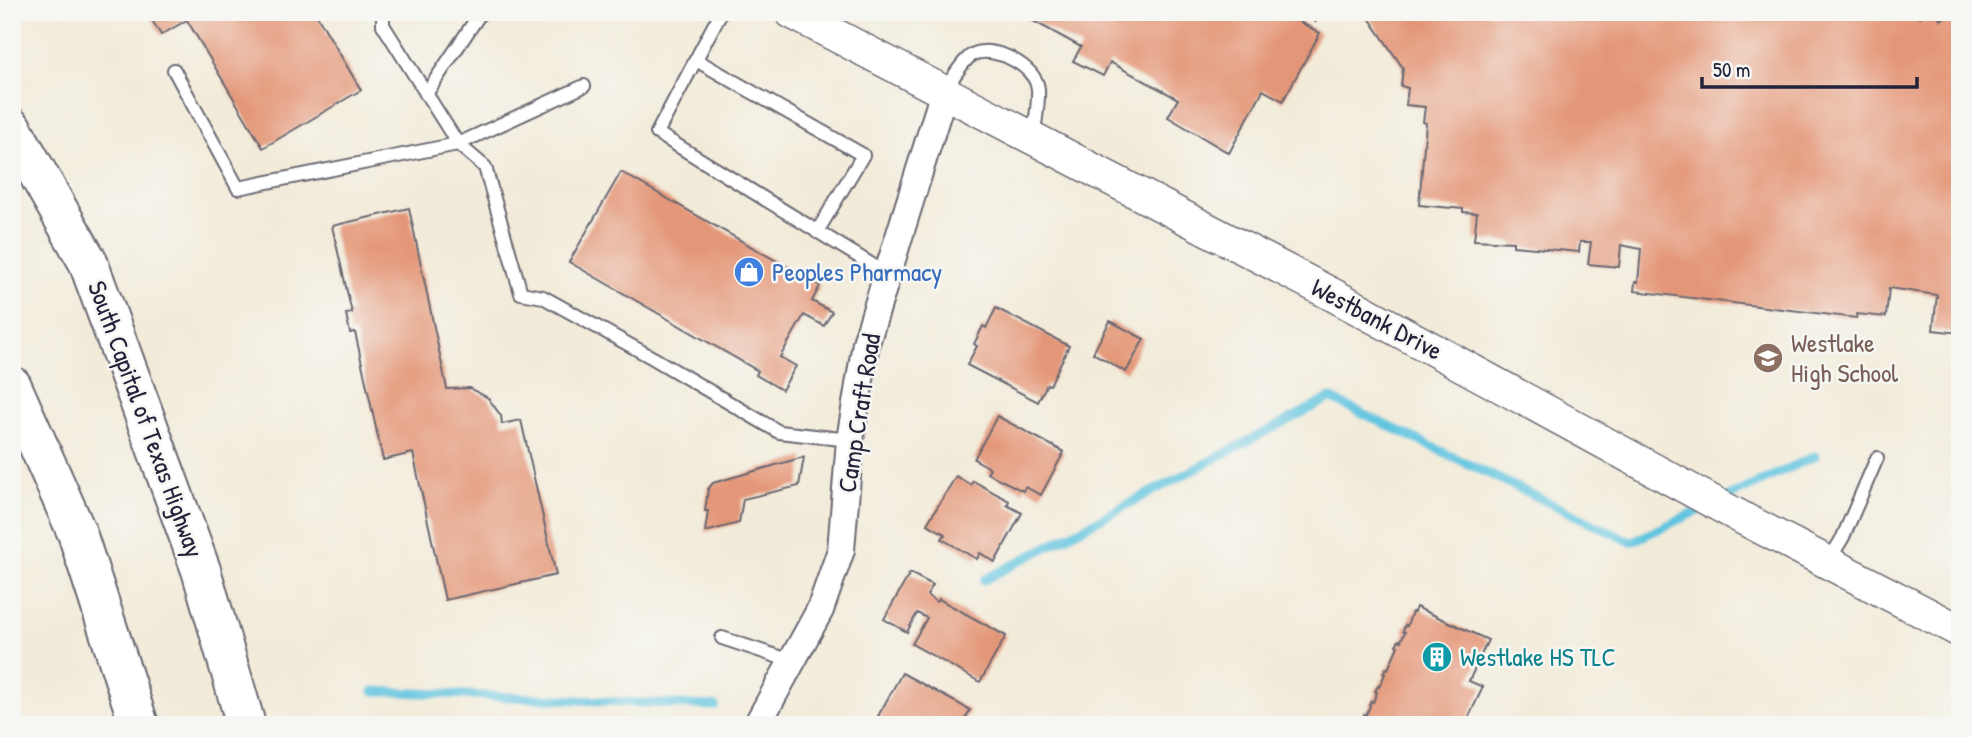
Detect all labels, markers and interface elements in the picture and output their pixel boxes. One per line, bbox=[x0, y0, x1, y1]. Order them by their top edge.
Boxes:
scale bar bbox=[1702, 46, 1918, 90]
text: 50 m bbox=[1713, 55, 1750, 84]
place label: Peoples Pharmacy bbox=[772, 254, 942, 289]
shop icon: Peoples Pharmacy bbox=[732, 255, 766, 289]
street label: Westbank Drive bbox=[1306, 269, 1449, 368]
street label: South Capital of Texas Highway bbox=[80, 276, 213, 562]
place label: Westlake High School bbox=[1791, 325, 1898, 390]
street label: Camp Craft Road bbox=[829, 331, 888, 495]
school or university icon: Westlake High School bbox=[1751, 341, 1785, 375]
place label: Westlake HS TLC bbox=[1460, 639, 1616, 674]
building icon: Westlake HS TLC bbox=[1420, 640, 1454, 674]

